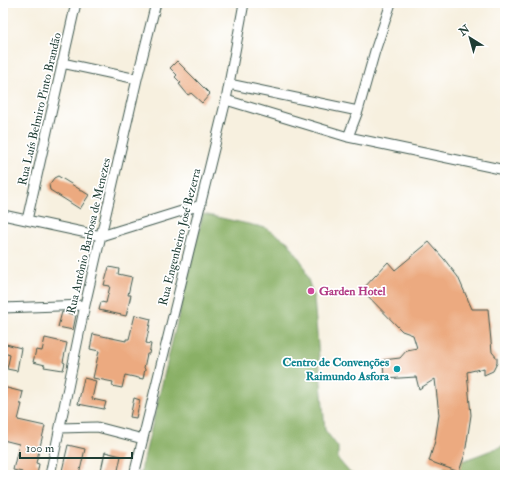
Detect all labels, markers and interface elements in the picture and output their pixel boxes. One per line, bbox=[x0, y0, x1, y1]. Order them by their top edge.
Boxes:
north arrow bbox=[450, 18, 490, 58]
text: N bbox=[456, 22, 473, 39]
street label: Rua Luís Belmiro Pinto Brandão bbox=[15, 31, 65, 187]
street label: Rua Antônio Barbosa de Menezes bbox=[64, 157, 114, 315]
street label: Rua Engenheiro José Bezerra bbox=[156, 166, 205, 307]
place label: Garden Hotel bbox=[319, 284, 386, 299]
marker: Garden Hotel bbox=[306, 286, 316, 296]
place label: Centro de Convenções Raimundo Asfora bbox=[282, 355, 390, 384]
marker: Centro de Convenções Raimundo Asfora bbox=[392, 364, 402, 374]
scale bar bbox=[20, 434, 132, 460]
text: 100 m bbox=[26, 441, 55, 456]

